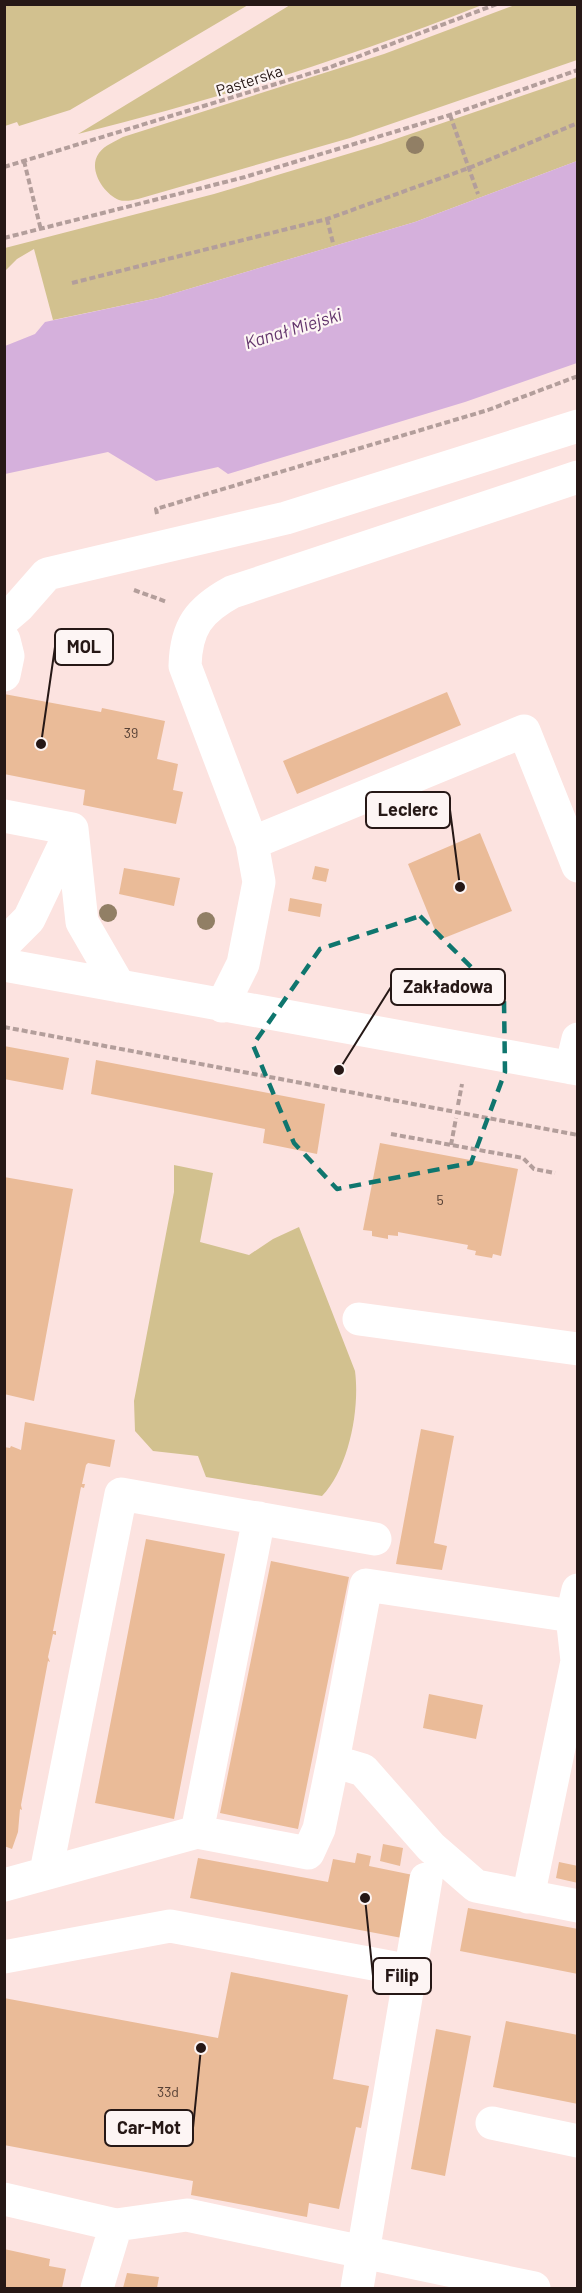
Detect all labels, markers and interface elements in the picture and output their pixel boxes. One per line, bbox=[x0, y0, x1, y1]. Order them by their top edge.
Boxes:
street label: Pasterska bbox=[213, 60, 285, 100]
water label: Kanał Miejski bbox=[242, 303, 345, 353]
callout: MOL bbox=[55, 629, 113, 665]
text: MOL bbox=[67, 635, 101, 657]
house number: 39 bbox=[124, 724, 138, 741]
callout: Leclerc bbox=[366, 792, 450, 828]
text: Leclerc bbox=[378, 798, 438, 820]
callout: Zakładowa bbox=[391, 969, 505, 1005]
text: Zakładowa bbox=[403, 975, 493, 997]
house number: 5 bbox=[436, 1191, 444, 1208]
callout: Filip bbox=[373, 1958, 431, 1994]
text: Filip bbox=[385, 1964, 419, 1986]
house number: 33d bbox=[157, 2083, 179, 2100]
callout: Car-Mot bbox=[105, 2110, 193, 2146]
text: Car-Mot bbox=[117, 2116, 181, 2138]

